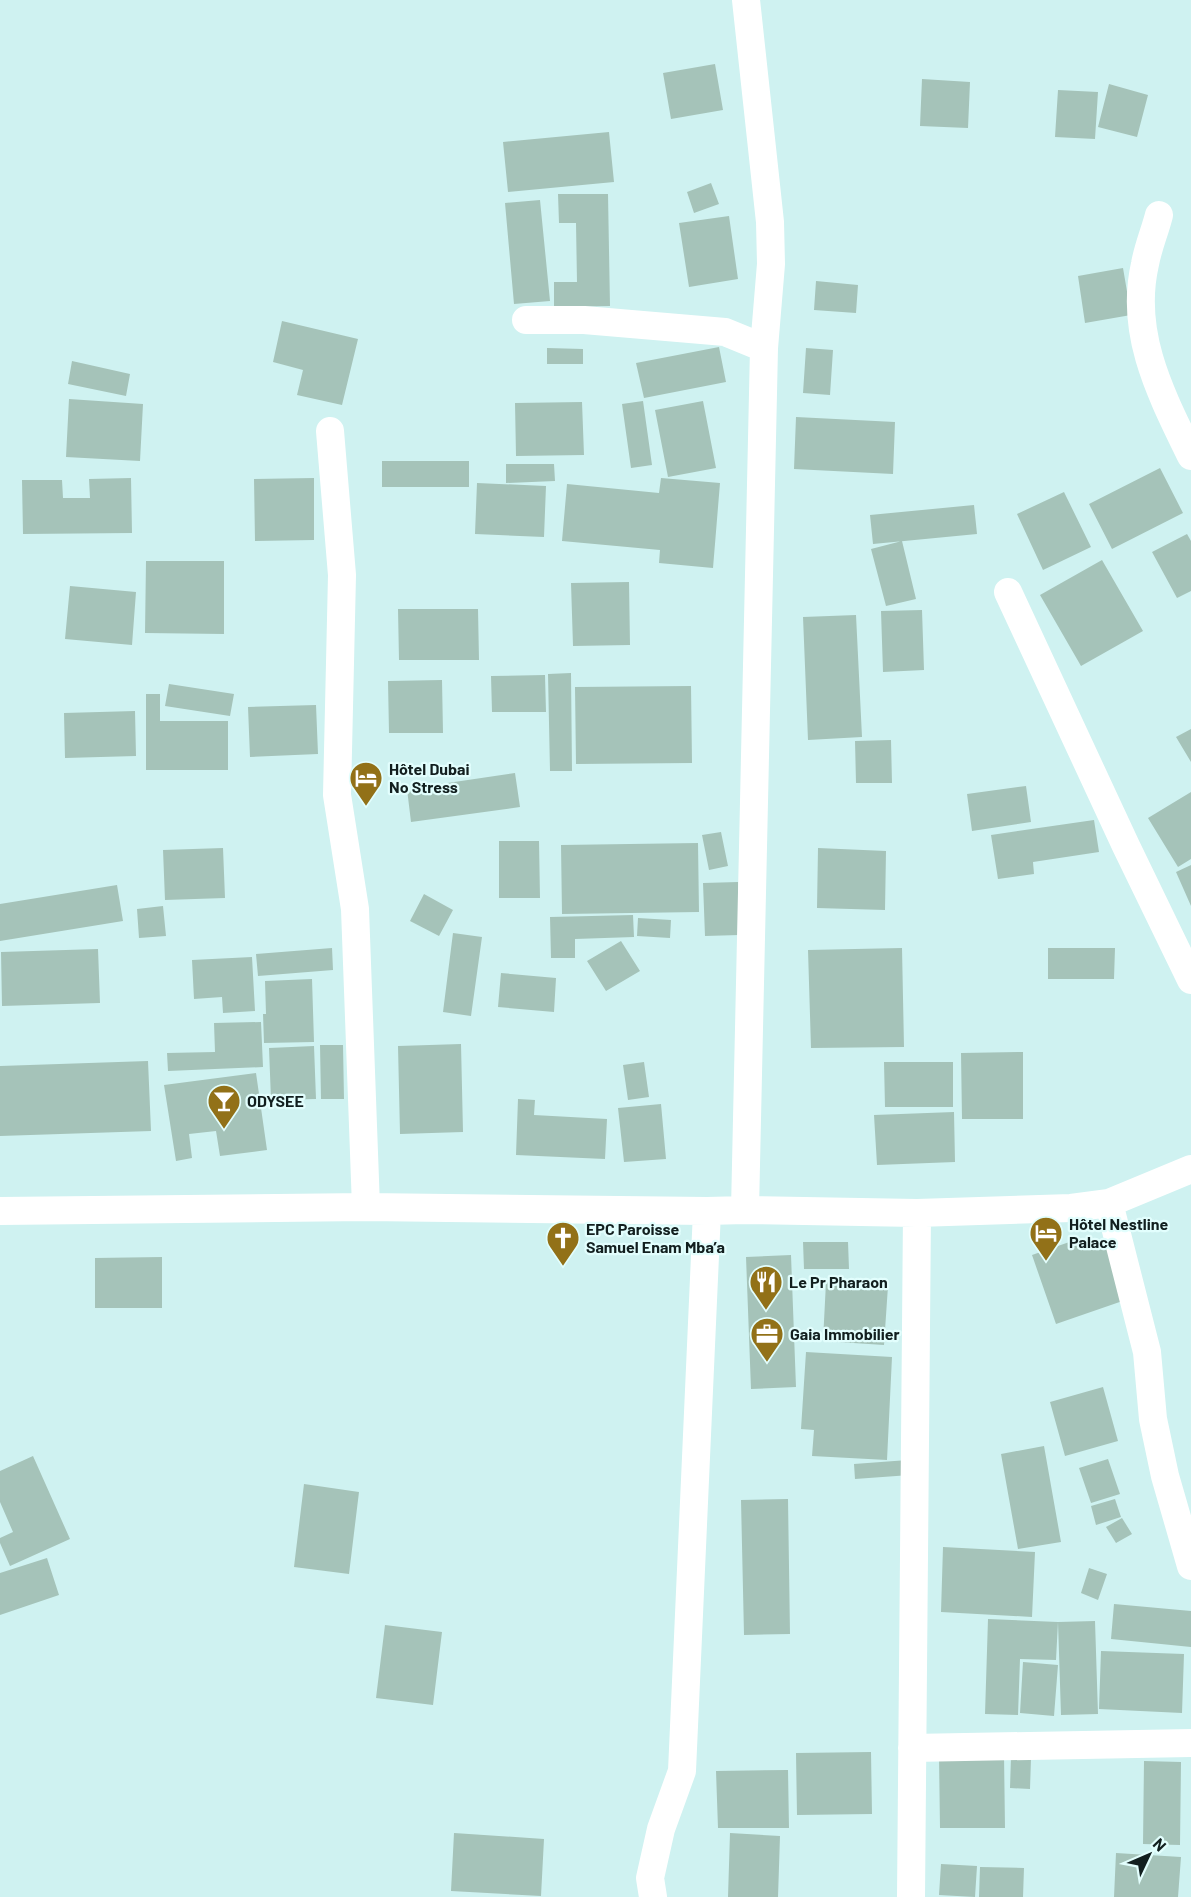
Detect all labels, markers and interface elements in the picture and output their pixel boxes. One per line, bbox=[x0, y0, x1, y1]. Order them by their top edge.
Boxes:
place label: Hôtel Dubai No Stress bbox=[389, 759, 470, 796]
hotel icon: Hôtel Dubai No Stress bbox=[348, 760, 384, 807]
bar icon: ODYSEE bbox=[206, 1083, 242, 1130]
place label: ODYSEE bbox=[247, 1091, 304, 1110]
place label: Hôtel Nestline Palace bbox=[1069, 1214, 1168, 1251]
hotel icon: Hôtel Nestline Palace bbox=[1028, 1215, 1064, 1262]
place label: EPC Paroisse Samuel Enam Mba’a bbox=[586, 1219, 725, 1256]
church icon: EPC Paroisse Samuel Enam Mba’a bbox=[545, 1220, 581, 1267]
restaurant icon: Le Pr Pharaon bbox=[748, 1264, 784, 1311]
place label: Le Pr Pharaon bbox=[789, 1272, 888, 1291]
office icon: Gaia Immobilier bbox=[749, 1316, 785, 1363]
place label: Gaia Immobilier bbox=[790, 1324, 900, 1343]
north arrow bbox=[1119, 1825, 1179, 1885]
text: N bbox=[1150, 1834, 1171, 1855]

